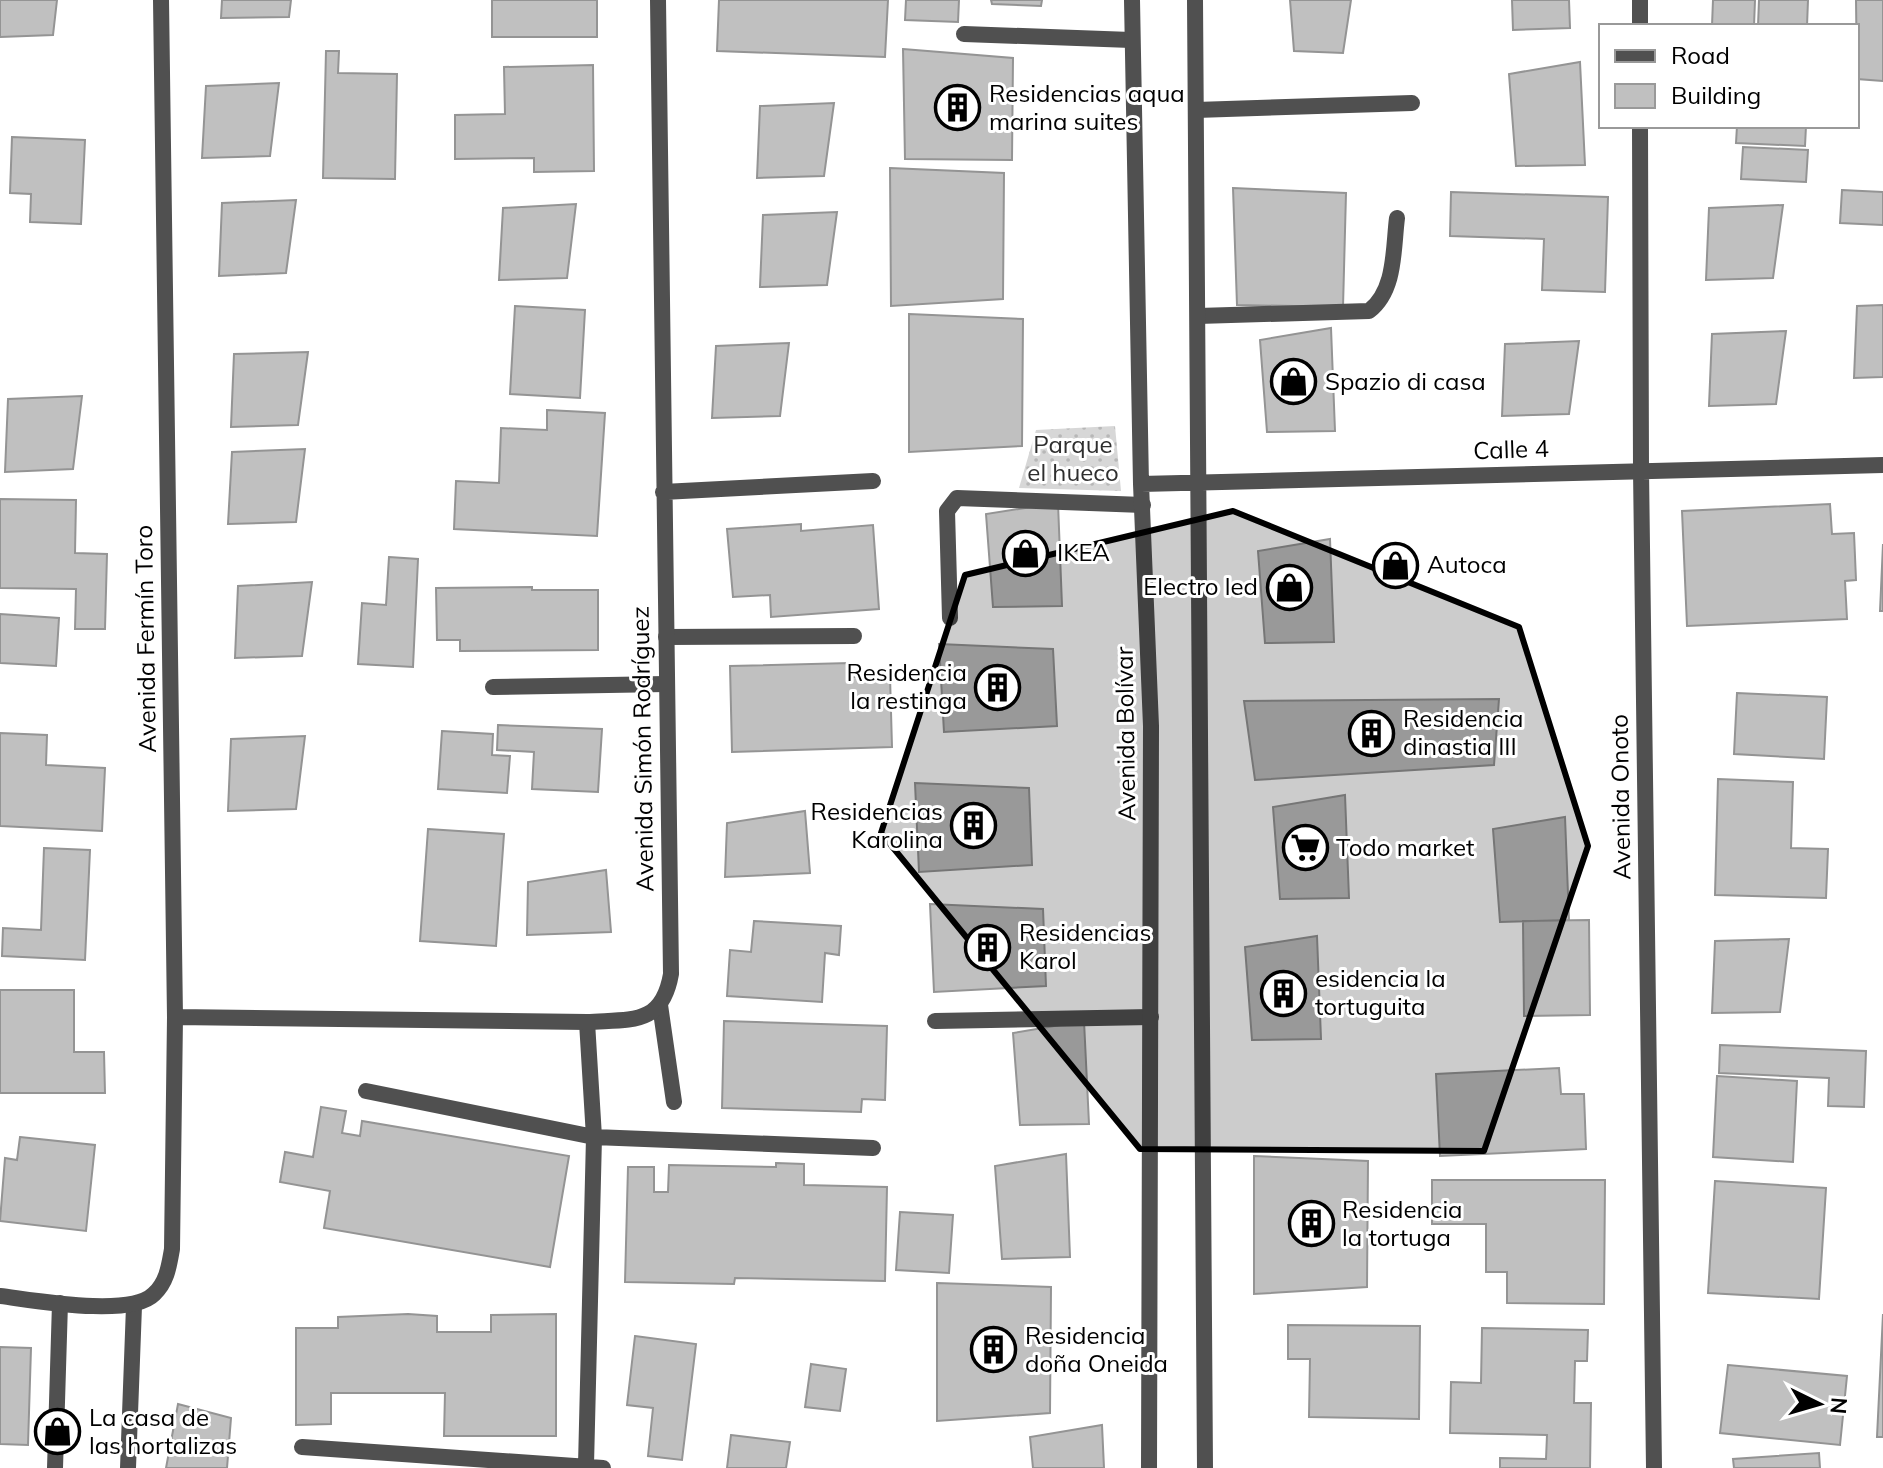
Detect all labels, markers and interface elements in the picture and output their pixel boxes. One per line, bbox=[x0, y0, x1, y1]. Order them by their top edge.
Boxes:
legend bbox=[1599, 24, 1859, 128]
text: Road bbox=[1671, 40, 1730, 70]
place label: Residencias aqua marina suites bbox=[989, 78, 1185, 136]
text: Building bbox=[1671, 80, 1761, 110]
building icon: Residencias aqua marina suites bbox=[934, 84, 982, 132]
shop icon: Spazio di casa bbox=[1270, 358, 1318, 406]
place label: Spazio di casa bbox=[1325, 366, 1486, 396]
park label: Parque el hueco bbox=[1027, 429, 1119, 487]
street label: Calle 4 bbox=[1473, 433, 1549, 465]
street label: Avenida Fermín Toro bbox=[128, 525, 162, 753]
shop icon: IKEA bbox=[1002, 529, 1050, 577]
place label: IKEA bbox=[1057, 537, 1110, 567]
shop icon: Autoca bbox=[1372, 541, 1420, 589]
place label: Autoca bbox=[1427, 549, 1507, 579]
shop icon: Electro led bbox=[1265, 563, 1313, 611]
place label: Electro led bbox=[1143, 571, 1258, 601]
street label: Avenida Simón Rodríguez bbox=[625, 606, 659, 892]
street label: Avenida Bolívar bbox=[1108, 646, 1142, 822]
place label: Residencia la restinga bbox=[846, 657, 967, 715]
building icon: Residencia la restinga bbox=[974, 663, 1022, 711]
place label: Residencia dinastia III bbox=[1403, 703, 1524, 761]
building icon: Residencia dinastia III bbox=[1348, 709, 1396, 757]
street label: Avenida Onoto bbox=[1604, 714, 1636, 880]
place label: Residencias Karolina bbox=[811, 796, 943, 854]
building icon: Residencias Karolina bbox=[950, 802, 998, 850]
supermarket icon: Todo market bbox=[1281, 824, 1329, 872]
place label: Todo market bbox=[1336, 832, 1474, 862]
place label: Residencias Karol bbox=[1019, 917, 1151, 975]
building icon: Residencias Karol bbox=[964, 923, 1012, 971]
place label: esidencia la tortuguita bbox=[1315, 963, 1446, 1021]
building icon: esidencia la tortuguita bbox=[1260, 969, 1308, 1017]
place label: Residencia la tortuga bbox=[1342, 1194, 1463, 1252]
building icon: Residencia la tortuga bbox=[1287, 1200, 1335, 1248]
place label: Residencia doña Oneida bbox=[1025, 1320, 1168, 1378]
building icon: Residencia doña Oneida bbox=[970, 1326, 1018, 1374]
north arrow bbox=[1779, 1364, 1859, 1444]
text: N bbox=[1824, 1396, 1854, 1415]
place label: La casa de las hortalizas bbox=[89, 1402, 237, 1460]
shop icon: La casa de las hortalizas bbox=[34, 1408, 82, 1456]

